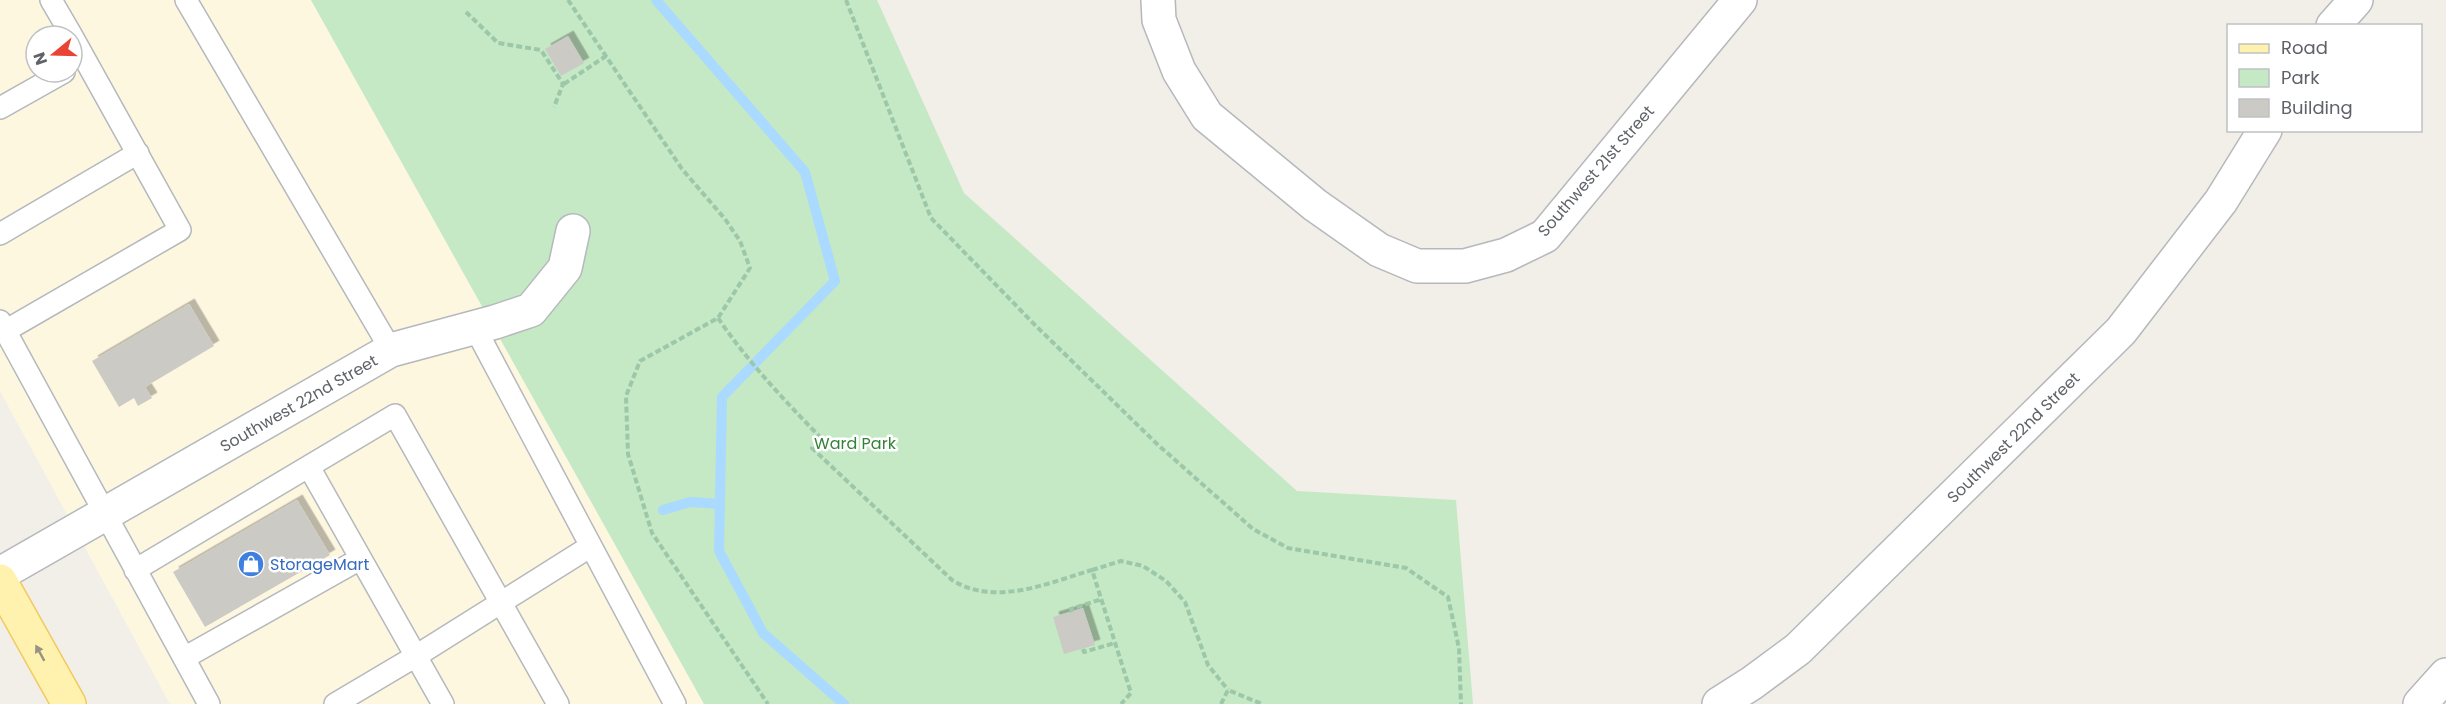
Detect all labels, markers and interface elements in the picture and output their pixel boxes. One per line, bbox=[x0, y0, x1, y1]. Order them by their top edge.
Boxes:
north arrow bbox=[24, 24, 84, 84]
legend bbox=[2227, 24, 2422, 132]
text: Road bbox=[2281, 35, 2328, 60]
text: N bbox=[27, 49, 53, 68]
text: Park bbox=[2281, 65, 2320, 90]
text: Building bbox=[2281, 95, 2353, 120]
street label: Southwest 21st Street bbox=[1533, 100, 1660, 242]
street label: Southwest 22nd Street bbox=[215, 349, 382, 457]
street label: Southwest 22nd Street bbox=[1941, 367, 2085, 508]
park label: Ward Park bbox=[814, 432, 897, 455]
shop icon: StorageMart bbox=[236, 549, 266, 579]
place label: StorageMart bbox=[270, 553, 370, 576]
one-way arrow bbox=[35, 645, 46, 661]

